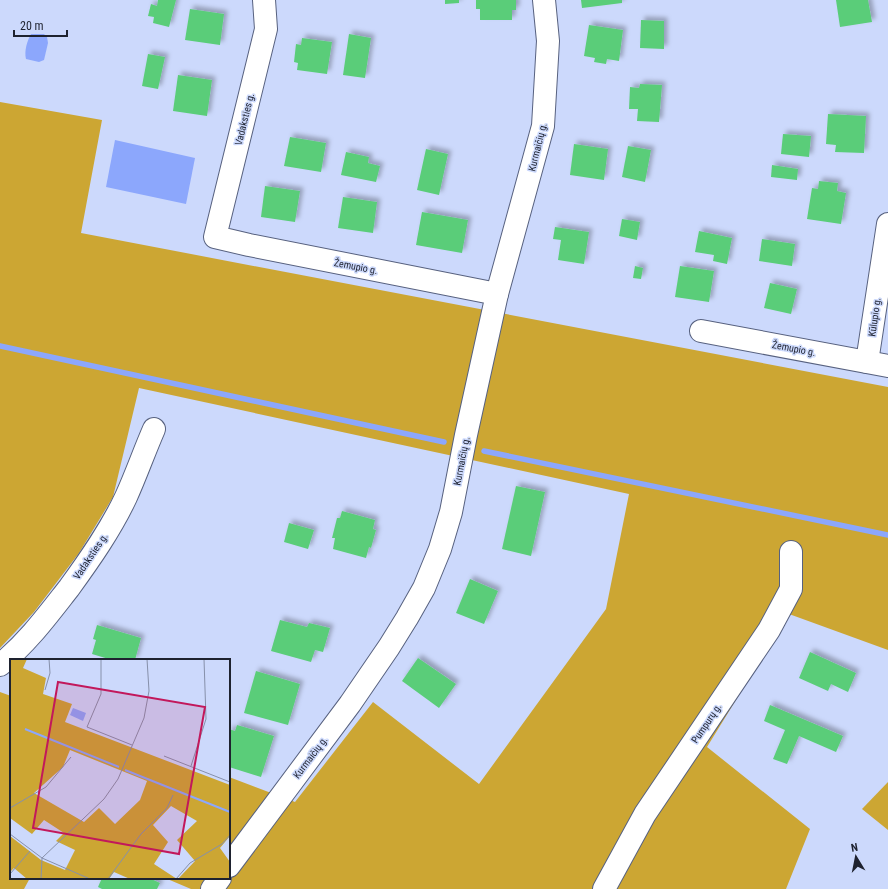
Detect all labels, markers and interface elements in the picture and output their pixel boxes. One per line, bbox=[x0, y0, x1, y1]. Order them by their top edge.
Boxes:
scale bar bbox=[14, 12, 67, 38]
text: 20 m bbox=[20, 19, 44, 33]
street label: Vadaksties g. bbox=[233, 92, 256, 146]
street label: Kurmaičių g. bbox=[526, 122, 549, 172]
street label: Žemupio g. bbox=[333, 256, 379, 276]
street label: Kūlupio g. bbox=[866, 297, 883, 337]
street label: Žemupio g. bbox=[771, 338, 817, 358]
street label: Kurmaičių g. bbox=[451, 436, 472, 486]
street label: Vadaksties g. bbox=[71, 531, 110, 581]
inset map bbox=[10, 659, 230, 879]
street label: Pumpurų g. bbox=[689, 701, 724, 745]
street label: Kurmaičių g. bbox=[291, 734, 330, 780]
north arrow bbox=[836, 837, 876, 877]
text: N bbox=[850, 841, 859, 855]

